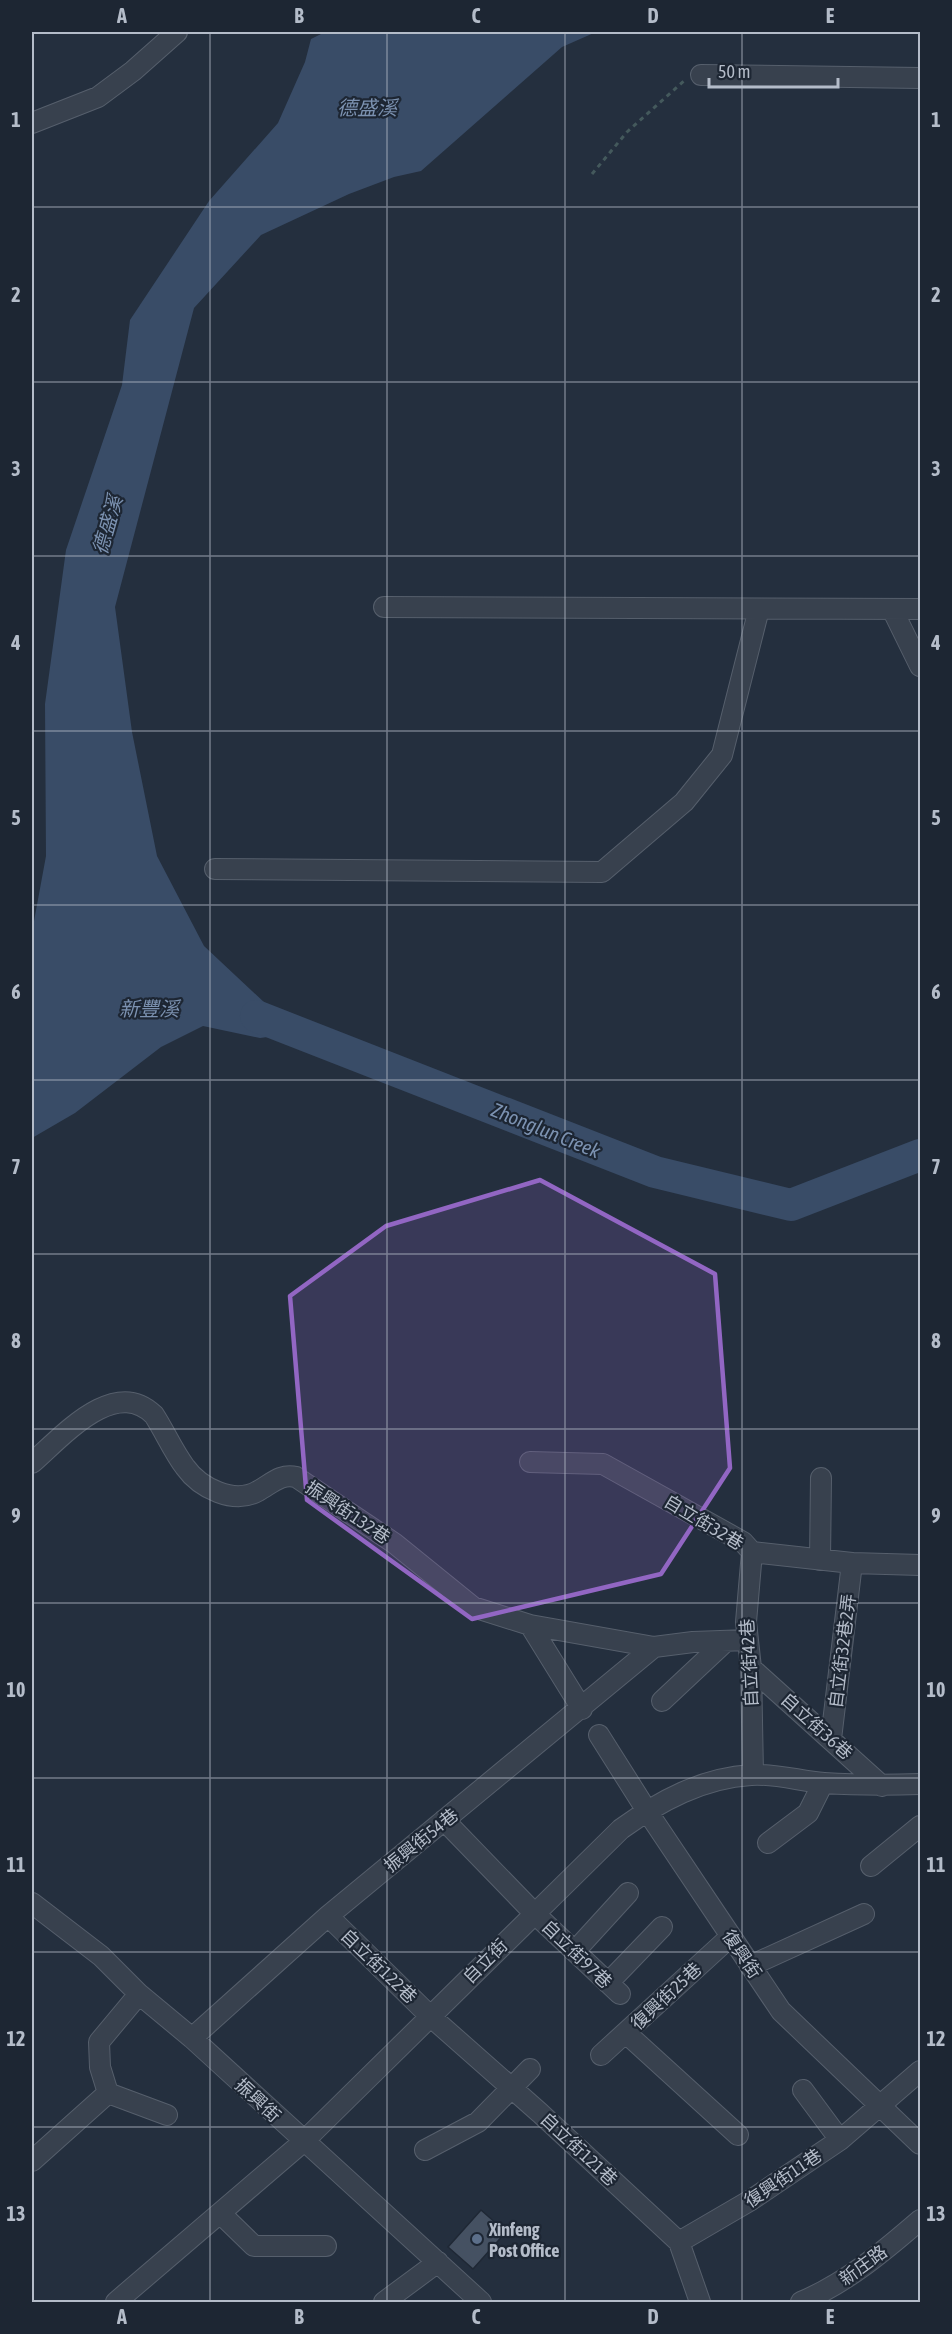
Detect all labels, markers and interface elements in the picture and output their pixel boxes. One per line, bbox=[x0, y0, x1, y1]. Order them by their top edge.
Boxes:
text: A bbox=[116, 4, 127, 27]
text: B bbox=[294, 4, 304, 27]
text: C bbox=[472, 4, 481, 27]
text: D bbox=[647, 4, 659, 27]
text: E bbox=[826, 4, 835, 27]
scale bar bbox=[709, 51, 838, 89]
text: 50 m bbox=[718, 61, 750, 82]
water label: 德盛溪 bbox=[337, 96, 400, 119]
text: 1 bbox=[11, 108, 21, 131]
text: 1 bbox=[931, 108, 941, 131]
text: 2 bbox=[11, 283, 21, 306]
text: 2 bbox=[931, 283, 941, 306]
text: 3 bbox=[11, 457, 21, 480]
text: 3 bbox=[931, 457, 941, 480]
water label: 德盛溪 bbox=[88, 490, 127, 557]
text: 4 bbox=[10, 631, 21, 654]
text: 4 bbox=[930, 631, 941, 654]
text: 5 bbox=[11, 806, 21, 829]
text: 5 bbox=[931, 806, 941, 829]
text: 6 bbox=[11, 980, 21, 1003]
text: 6 bbox=[931, 980, 941, 1003]
water label: 新豐溪 bbox=[119, 997, 182, 1020]
water label: Zhonglun Creek bbox=[488, 1098, 604, 1162]
text: 7 bbox=[11, 1155, 21, 1178]
text: 7 bbox=[931, 1155, 941, 1178]
text: 8 bbox=[11, 1329, 21, 1352]
text: 8 bbox=[931, 1329, 941, 1352]
street label: 振興街132巷 bbox=[302, 1476, 394, 1548]
street label: 自立街32巷 bbox=[660, 1490, 748, 1554]
text: 9 bbox=[11, 1504, 21, 1527]
text: 9 bbox=[931, 1504, 941, 1527]
street label: 自立街32巷2弄 bbox=[825, 1592, 859, 1710]
street label: 自立街42巷 bbox=[736, 1618, 762, 1708]
text: 10 bbox=[7, 1678, 25, 1701]
text: 10 bbox=[927, 1678, 945, 1701]
street label: 自立街36巷 bbox=[777, 1688, 857, 1764]
street label: 振興街54巷 bbox=[380, 1804, 462, 1876]
text: 11 bbox=[7, 1853, 25, 1876]
text: 11 bbox=[927, 1853, 945, 1876]
street label: 自立街97巷 bbox=[538, 1916, 616, 1992]
street label: 自立街122巷 bbox=[337, 1925, 421, 2007]
street label: 復興街 bbox=[718, 1926, 766, 1982]
street label: 自立街 bbox=[458, 1934, 512, 1988]
street label: 復興街25巷 bbox=[626, 1958, 706, 2034]
text: 12 bbox=[7, 2027, 25, 2050]
text: 12 bbox=[927, 2027, 945, 2050]
street label: 振興街 bbox=[231, 2074, 285, 2126]
street label: 自立街121巷 bbox=[536, 2108, 622, 2190]
street label: 復興街11巷 bbox=[740, 2144, 826, 2212]
text: 13 bbox=[7, 2202, 25, 2225]
text: 13 bbox=[927, 2202, 945, 2225]
place label: Xinfeng Post Office bbox=[488, 2219, 559, 2261]
marker: Xinfeng Post Office bbox=[470, 2232, 484, 2246]
street label: 新庄路 bbox=[835, 2241, 891, 2289]
text: A bbox=[116, 2305, 127, 2328]
text: B bbox=[294, 2305, 304, 2328]
text: C bbox=[472, 2305, 481, 2328]
text: D bbox=[647, 2305, 659, 2328]
text: E bbox=[826, 2305, 835, 2328]

